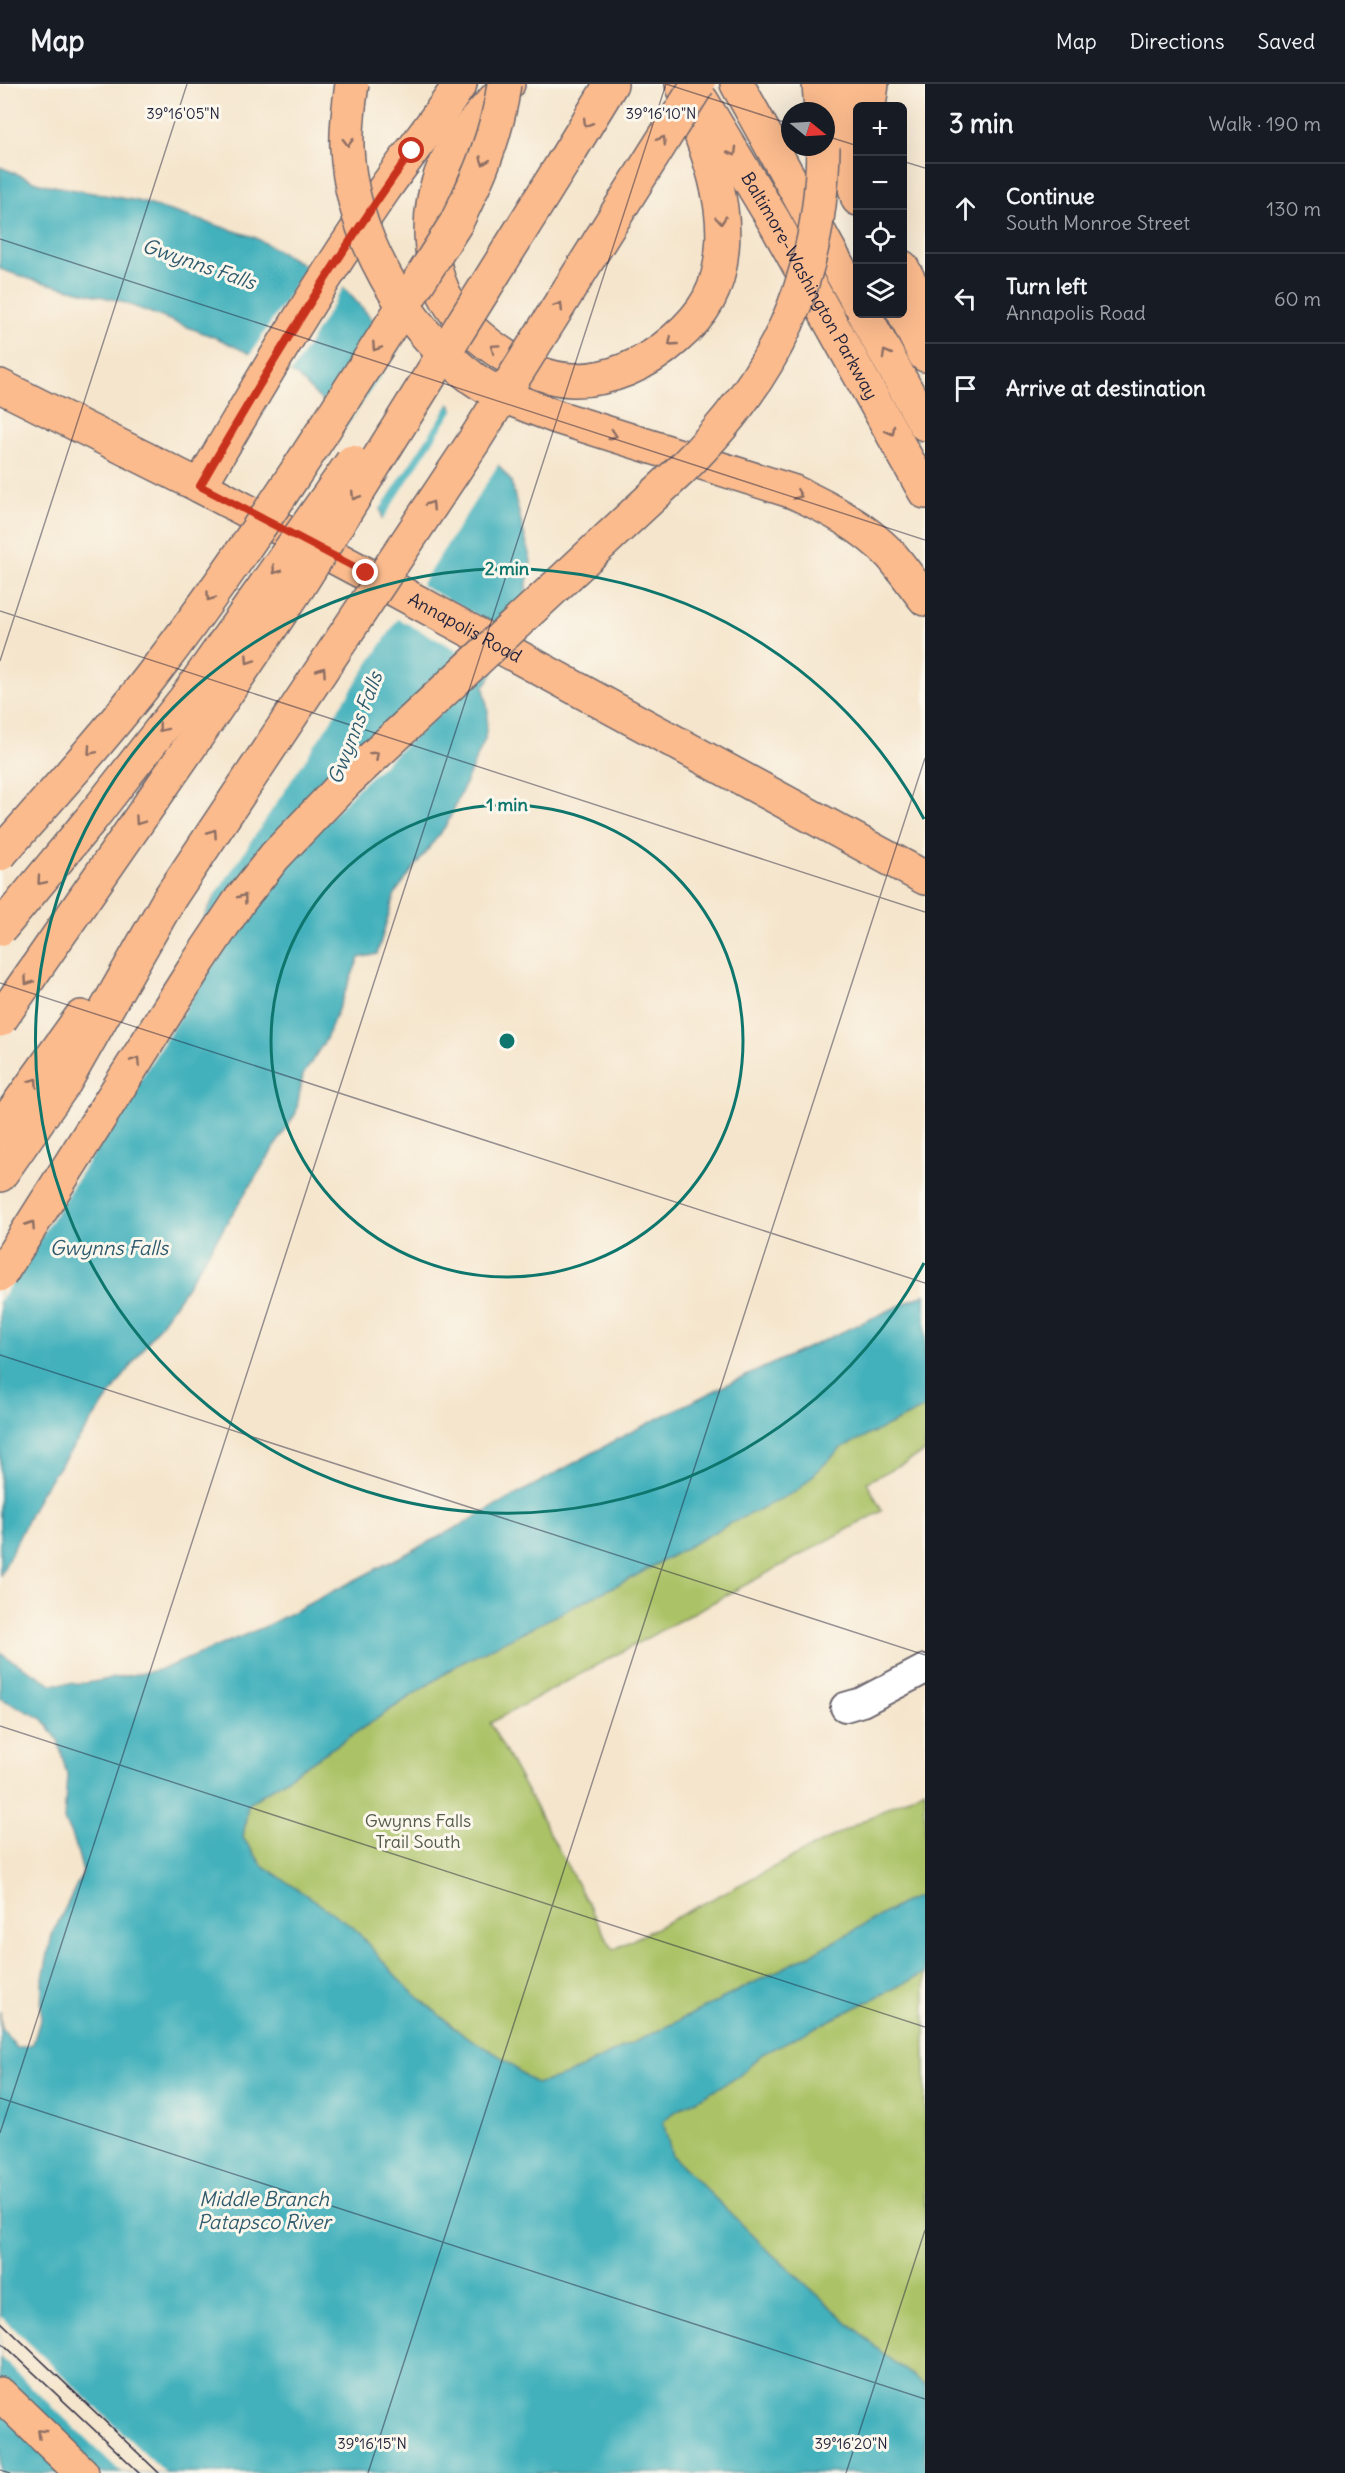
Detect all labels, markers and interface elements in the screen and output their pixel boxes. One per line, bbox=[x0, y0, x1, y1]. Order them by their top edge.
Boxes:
text: Map bbox=[30, 23, 84, 59]
text: Map bbox=[1056, 28, 1097, 55]
text: Directions bbox=[1130, 28, 1224, 55]
text: Saved bbox=[1257, 28, 1315, 55]
north arrow bbox=[781, 102, 835, 156]
map controls bbox=[853, 102, 907, 318]
button: + bbox=[853, 102, 907, 156]
text: 39°16'05"N bbox=[146, 104, 220, 123]
text: 39°16'10"N bbox=[626, 104, 696, 123]
text: 3 min bbox=[949, 107, 1014, 140]
text: Walk · 190 m bbox=[1209, 111, 1321, 136]
one-way arrow bbox=[583, 117, 595, 127]
one-way arrow bbox=[655, 136, 666, 147]
route start bbox=[398, 137, 424, 163]
one-way arrow bbox=[342, 138, 354, 147]
one-way arrow bbox=[726, 146, 738, 156]
one-way arrow bbox=[479, 154, 491, 165]
button: − bbox=[853, 156, 907, 210]
street label: Baltimore-Washington Parkway bbox=[736, 168, 883, 404]
text: Continue bbox=[1006, 182, 1095, 210]
icon: ahead bbox=[949, 192, 982, 225]
text: 130 m bbox=[1266, 196, 1321, 221]
button: locate bbox=[853, 210, 907, 264]
text: South Monroe Street bbox=[1006, 210, 1190, 235]
one-way arrow bbox=[714, 216, 727, 225]
water label: Gwynns Falls bbox=[139, 232, 261, 295]
button: layers bbox=[853, 264, 907, 318]
text: Turn left bbox=[1006, 272, 1087, 300]
icon: left bbox=[949, 282, 982, 315]
text: 60 m bbox=[1274, 286, 1321, 311]
text: Annapolis Road bbox=[1006, 300, 1146, 325]
one-way arrow bbox=[551, 302, 563, 312]
one-way arrow bbox=[668, 335, 679, 346]
one-way arrow bbox=[372, 340, 383, 351]
one-way arrow bbox=[489, 344, 500, 355]
one-way arrow bbox=[882, 350, 893, 360]
icon: arrive bbox=[949, 372, 982, 405]
text: Arrive at destination bbox=[1006, 374, 1206, 402]
one-way arrow bbox=[884, 425, 895, 435]
one-way arrow bbox=[607, 428, 618, 440]
one-way arrow bbox=[792, 488, 803, 500]
one-way arrow bbox=[350, 490, 362, 500]
one-way arrow bbox=[424, 501, 435, 512]
text: 2 min bbox=[485, 557, 530, 580]
route end bbox=[352, 559, 378, 585]
one-way arrow bbox=[272, 563, 283, 574]
street label: Annapolis Road bbox=[404, 587, 526, 668]
one-way arrow bbox=[206, 590, 217, 601]
one-way arrow bbox=[245, 654, 257, 664]
water label: Gwynns Falls bbox=[322, 666, 388, 788]
one-way arrow bbox=[315, 667, 326, 678]
one-way arrow bbox=[159, 722, 170, 733]
one-way arrow bbox=[87, 744, 98, 755]
one-way arrow bbox=[368, 751, 379, 762]
text: 1 min bbox=[486, 793, 528, 816]
one-way arrow bbox=[135, 814, 146, 825]
one-way arrow bbox=[206, 829, 217, 840]
one-way arrow bbox=[37, 874, 48, 885]
one-way arrow bbox=[235, 893, 246, 904]
one-way arrow bbox=[24, 974, 35, 985]
centre of rings bbox=[497, 1031, 517, 1051]
one-way arrow bbox=[129, 1057, 141, 1067]
one-way arrow bbox=[27, 1077, 38, 1088]
one-way arrow bbox=[24, 1221, 35, 1232]
water label: Gwynns Falls bbox=[50, 1235, 170, 1260]
park label: Gwynns Falls Trail South bbox=[365, 1809, 471, 1853]
water label: Middle Branch Patapsco River bbox=[197, 2186, 334, 2234]
one-way arrow bbox=[38, 2430, 49, 2441]
text: 39°16'15"N bbox=[337, 2434, 407, 2453]
text: 39°16'20"N bbox=[814, 2434, 888, 2453]

